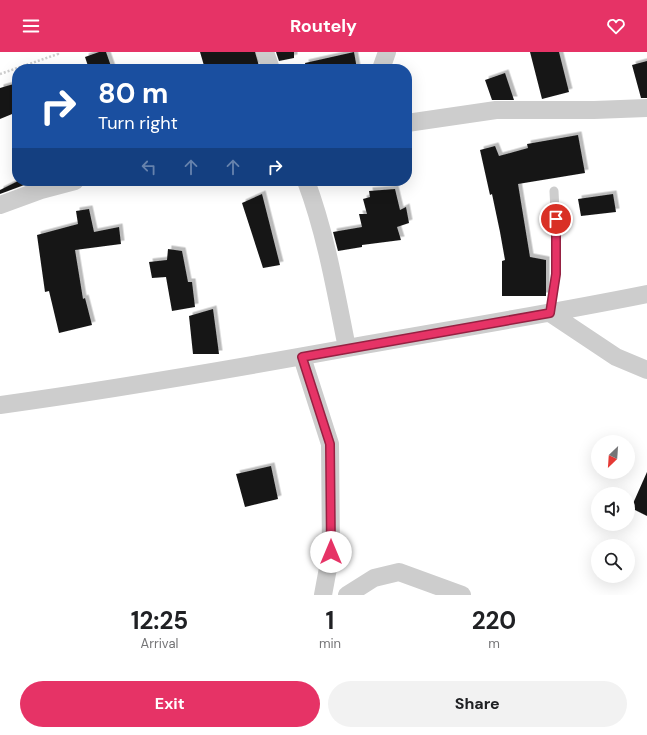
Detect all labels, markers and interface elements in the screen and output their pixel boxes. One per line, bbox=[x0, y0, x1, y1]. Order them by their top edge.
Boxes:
text: Routely bbox=[290, 14, 357, 38]
icon: menu bbox=[20, 15, 42, 37]
icon: heart bbox=[605, 15, 627, 37]
text: 80 m bbox=[98, 75, 168, 112]
icon: right bbox=[32, 80, 84, 132]
text: Turn right bbox=[98, 111, 178, 135]
icon: left bbox=[138, 156, 160, 178]
icon: ahead bbox=[180, 156, 202, 178]
icon: ahead bbox=[222, 156, 244, 178]
icon: right bbox=[264, 156, 286, 178]
pin bbox=[539, 202, 573, 236]
icon: arrive bbox=[545, 208, 567, 230]
north arrow bbox=[591, 435, 635, 479]
map controls bbox=[591, 435, 635, 583]
button: sound bbox=[591, 487, 635, 531]
position arrow bbox=[310, 531, 352, 573]
button: search bbox=[591, 539, 635, 583]
text: 12:25 bbox=[131, 605, 188, 636]
text: 1 bbox=[326, 605, 334, 636]
text: 220 bbox=[472, 605, 516, 636]
text: Arrival bbox=[141, 635, 178, 652]
text: min bbox=[319, 635, 341, 652]
text: m bbox=[488, 635, 500, 652]
button: Exit bbox=[20, 681, 320, 727]
button: Share bbox=[328, 681, 627, 727]

